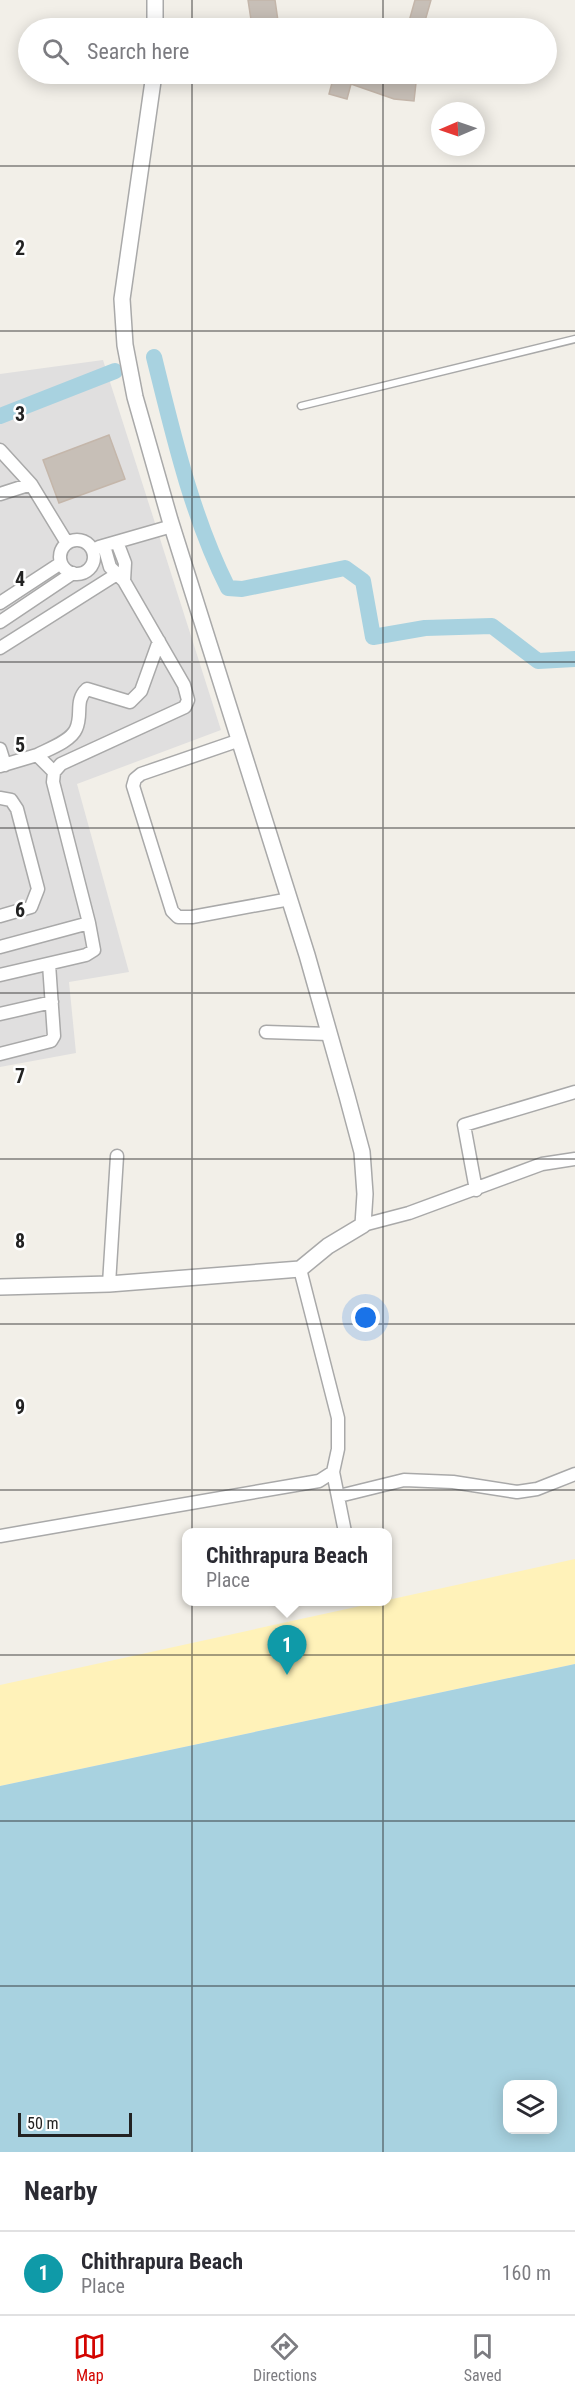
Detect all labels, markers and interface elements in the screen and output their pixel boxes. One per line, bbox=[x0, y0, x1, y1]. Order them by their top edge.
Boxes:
search box bbox=[18, 18, 557, 84]
icon: search bbox=[39, 35, 72, 68]
text: Search here bbox=[87, 39, 189, 64]
north arrow bbox=[431, 102, 485, 156]
text: 2 bbox=[15, 236, 25, 260]
text: 3 bbox=[15, 402, 25, 426]
text: 4 bbox=[15, 567, 25, 591]
text: 5 bbox=[15, 733, 25, 757]
text: 6 bbox=[15, 898, 25, 922]
text: 7 bbox=[15, 1064, 25, 1088]
text: 8 bbox=[15, 1229, 25, 1253]
your location bbox=[351, 1303, 380, 1332]
text: 9 bbox=[15, 1395, 25, 1419]
popup bbox=[182, 1528, 392, 1606]
text: Chithrapura Beach bbox=[206, 1543, 368, 1568]
text: Place bbox=[206, 1568, 250, 1592]
pin: 1 bbox=[268, 1626, 306, 1675]
map controls bbox=[503, 2080, 557, 2134]
button: layers bbox=[503, 2080, 557, 2134]
scale bar bbox=[18, 2110, 132, 2138]
text: 50 m bbox=[27, 2114, 59, 2133]
text: Nearby bbox=[24, 2176, 98, 2206]
text: Chithrapura Beach bbox=[81, 2249, 243, 2274]
text: 1 bbox=[38, 2261, 49, 2285]
text: 160 m bbox=[502, 2261, 551, 2285]
text: Place bbox=[81, 2274, 125, 2298]
tab: Map bbox=[73, 2330, 106, 2385]
tab: Directions bbox=[253, 2330, 317, 2385]
tab: Saved bbox=[464, 2330, 502, 2385]

